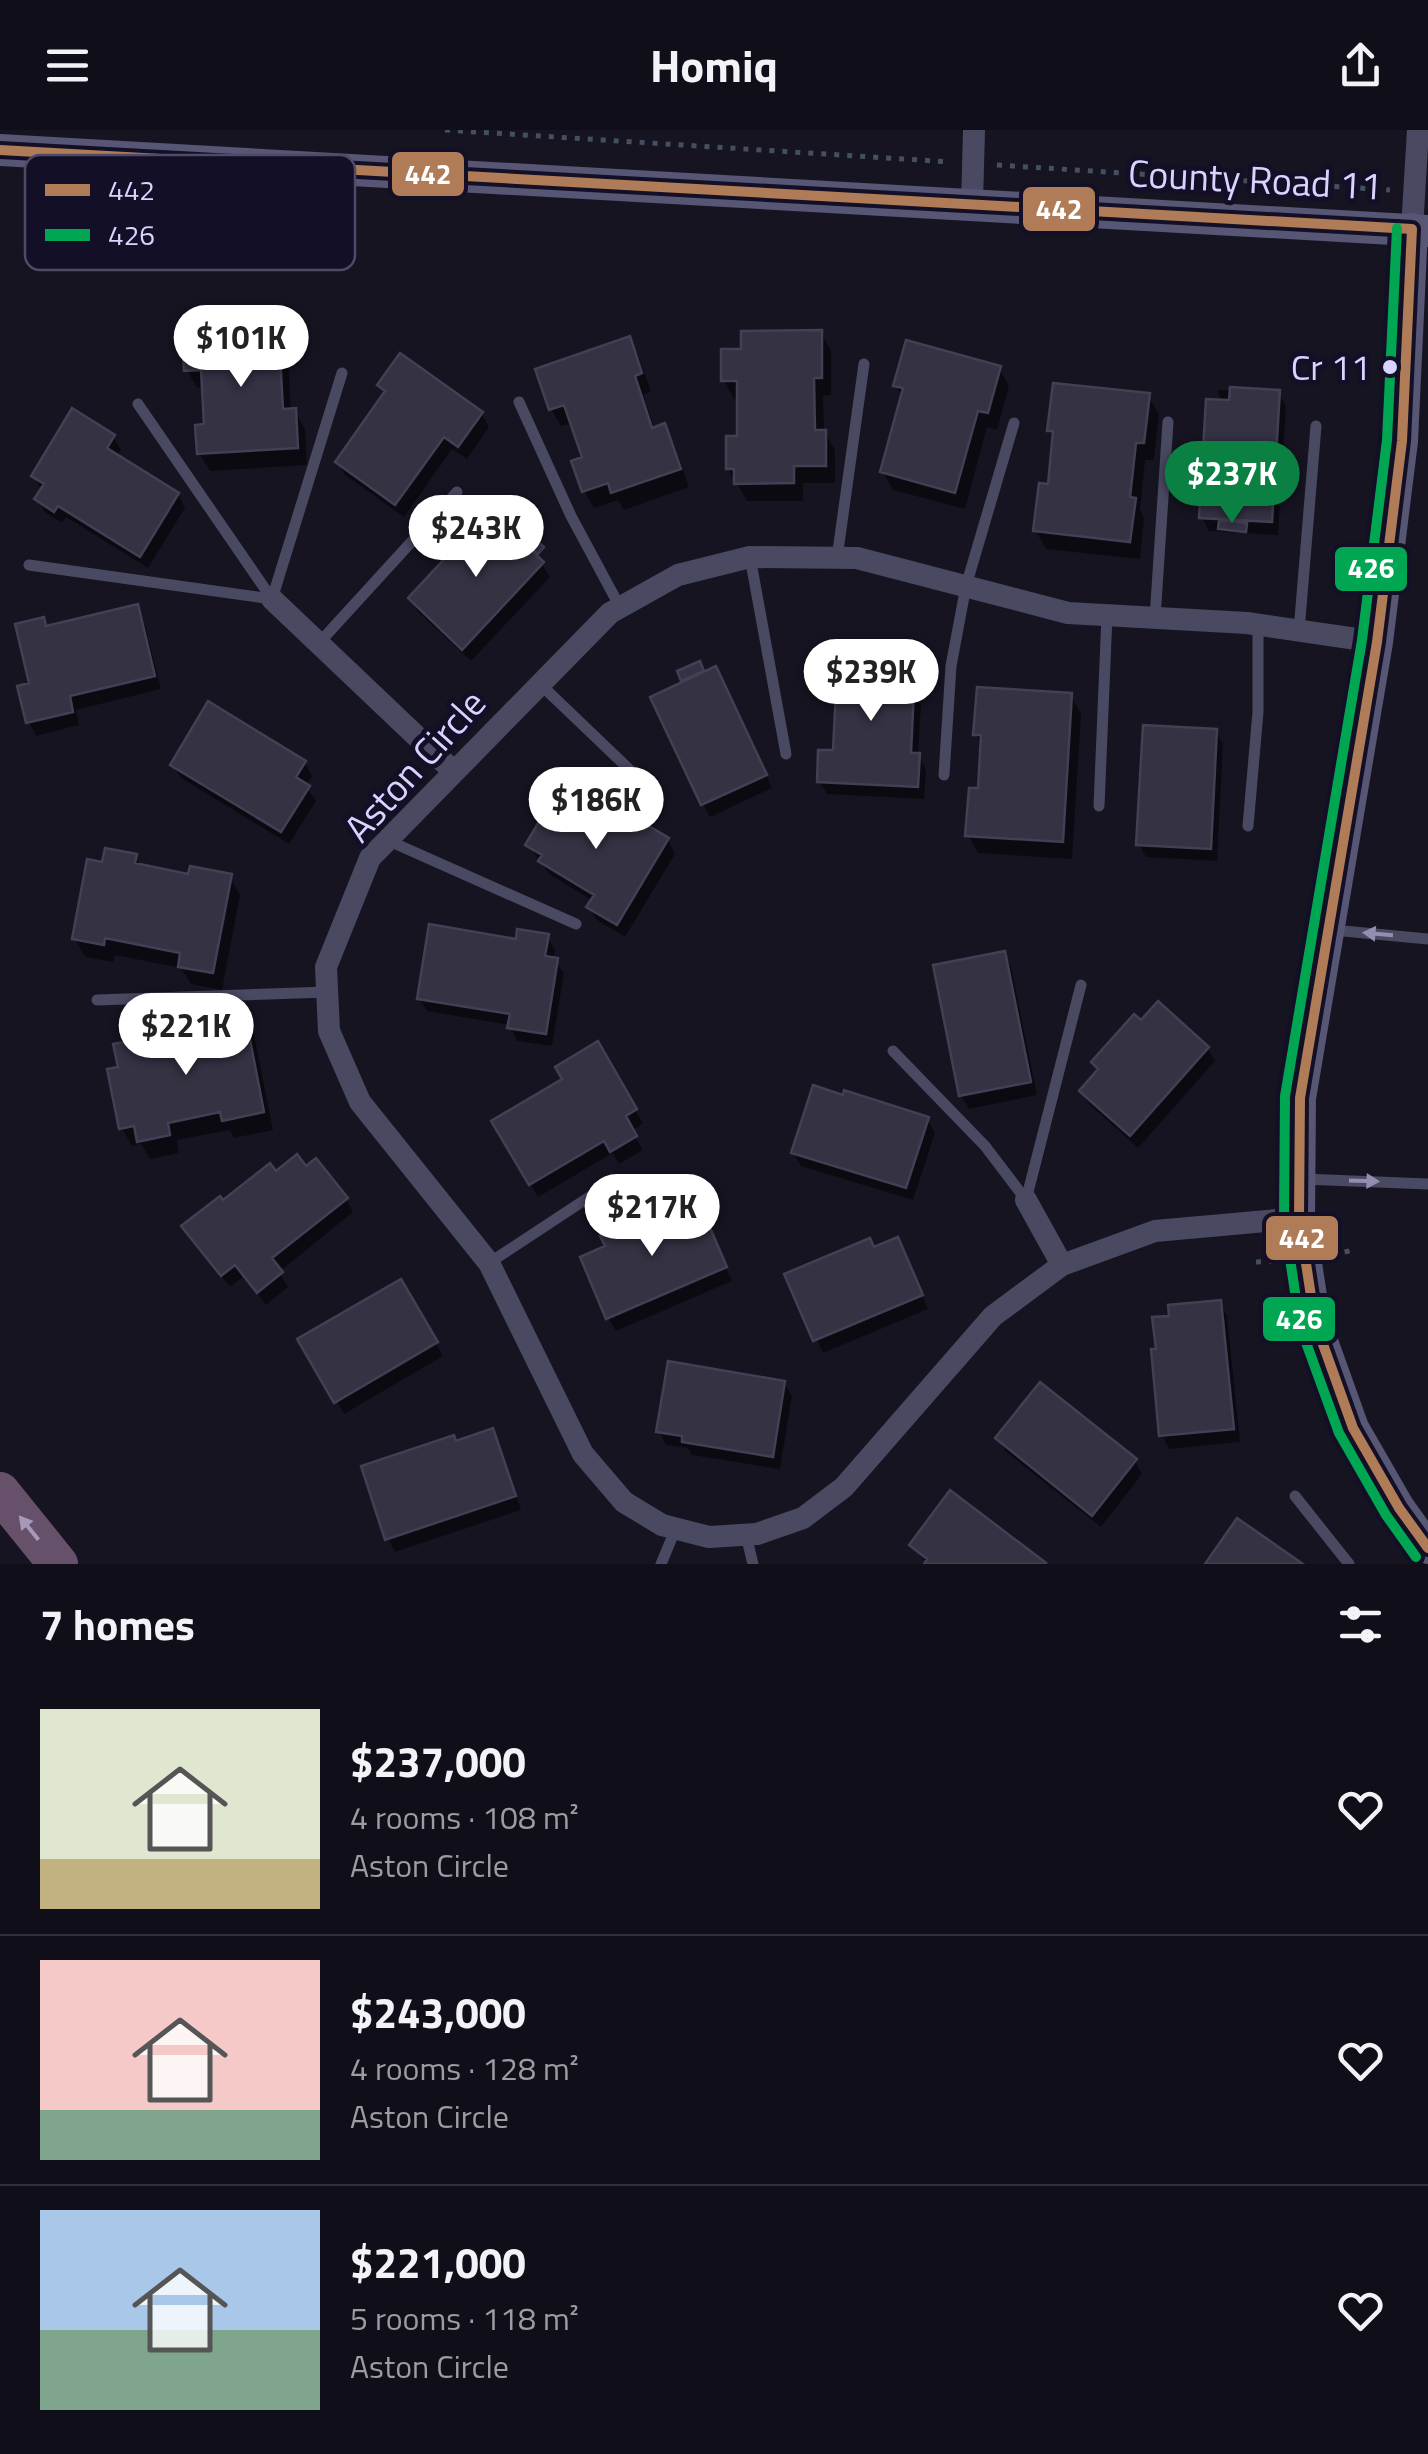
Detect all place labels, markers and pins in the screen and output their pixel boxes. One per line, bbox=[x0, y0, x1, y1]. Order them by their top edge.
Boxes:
pin: $101K bbox=[171, 305, 311, 390]
place label: Cr 11 bbox=[1291, 339, 1371, 394]
marker: Cr 11 bbox=[1380, 357, 1400, 377]
pin: $237K bbox=[1162, 441, 1302, 526]
pin: $243K bbox=[406, 495, 546, 580]
pin: $239K bbox=[801, 639, 941, 724]
pin: $186K bbox=[526, 767, 666, 852]
pin: $221K bbox=[116, 993, 256, 1078]
pin: $217K bbox=[582, 1174, 722, 1259]

